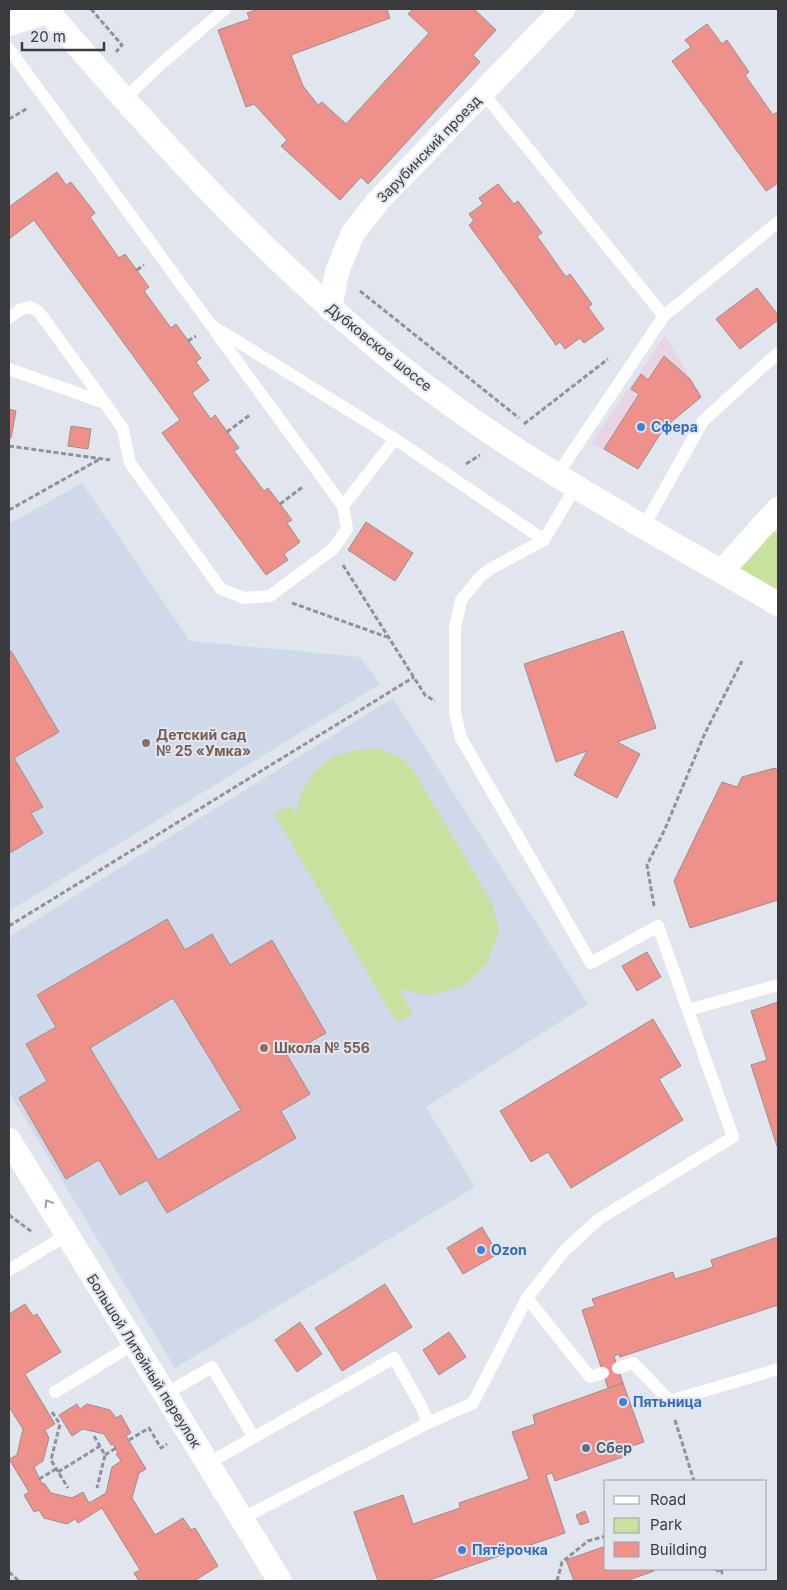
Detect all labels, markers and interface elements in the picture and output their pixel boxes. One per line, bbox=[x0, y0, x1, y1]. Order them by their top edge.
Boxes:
scale bar bbox=[22, 20, 105, 52]
text: 20 m bbox=[30, 27, 66, 46]
street label: Зарубинский проезд bbox=[373, 91, 484, 206]
street label: Дубковское шоссе bbox=[323, 299, 436, 394]
place label: Сфера bbox=[651, 418, 698, 435]
marker: Сфера bbox=[635, 421, 647, 433]
place label: Детский сад № 25 «Умка» bbox=[156, 726, 251, 759]
marker: Детский сад № 25 «Умка» bbox=[140, 737, 152, 749]
place label: Школа № 556 bbox=[274, 1039, 370, 1056]
marker: Школа № 556 bbox=[258, 1042, 270, 1054]
one-way arrow bbox=[44, 1200, 54, 1209]
place label: Ozon bbox=[491, 1241, 527, 1258]
marker: Ozon bbox=[475, 1244, 487, 1256]
street label: Большой Литейный переулок bbox=[84, 1271, 205, 1451]
place label: Пятьница bbox=[633, 1393, 702, 1410]
marker: Пятьница bbox=[617, 1396, 629, 1408]
place label: Сбер bbox=[596, 1439, 632, 1456]
marker: Сбер bbox=[580, 1442, 592, 1454]
legend bbox=[604, 1480, 767, 1570]
text: Road bbox=[650, 1490, 686, 1509]
text: Park bbox=[650, 1515, 683, 1534]
text: Building bbox=[650, 1540, 707, 1559]
place label: Пятёрочка bbox=[472, 1541, 548, 1558]
marker: Пятёрочка bbox=[456, 1544, 468, 1556]

